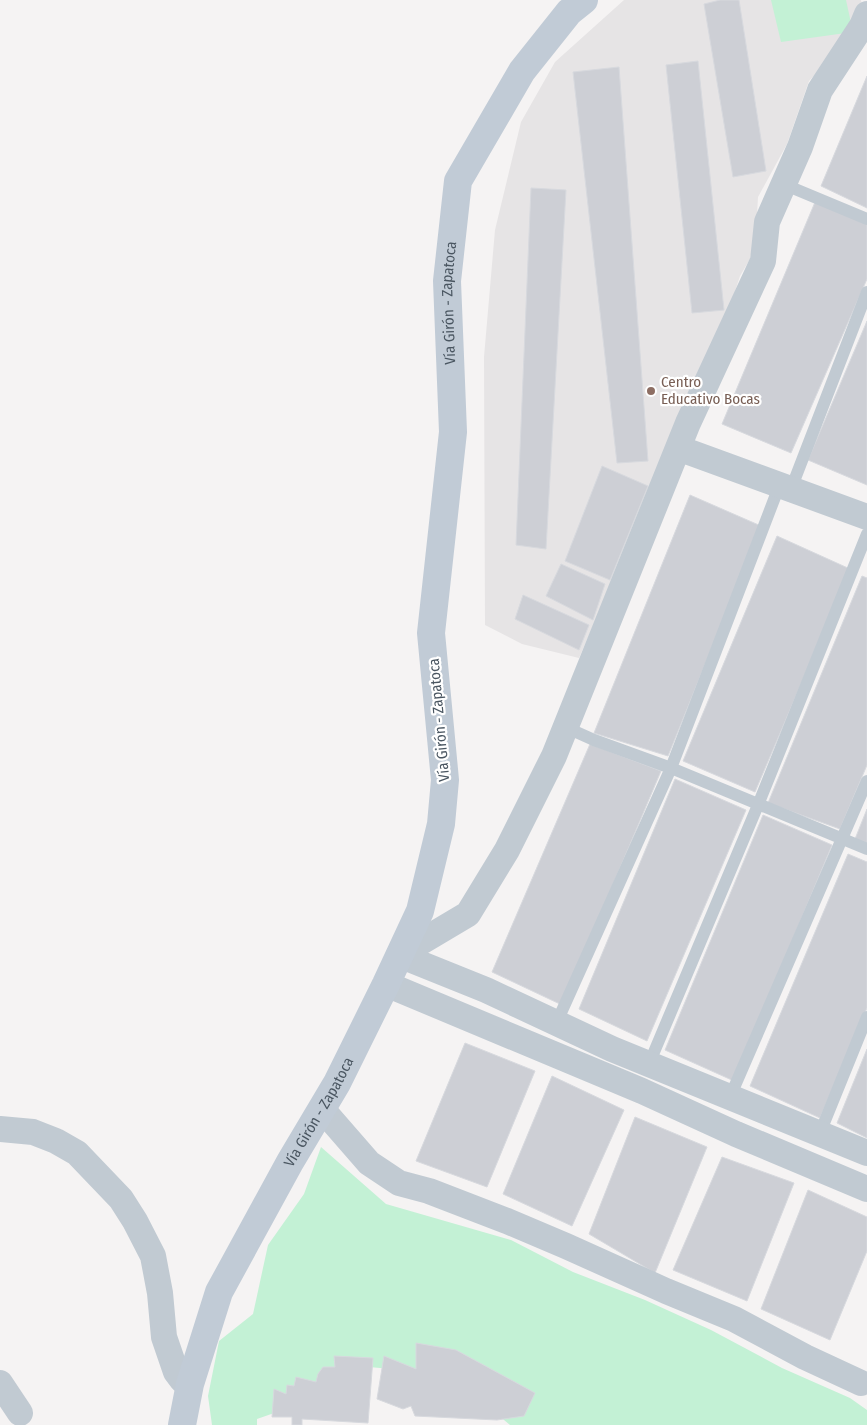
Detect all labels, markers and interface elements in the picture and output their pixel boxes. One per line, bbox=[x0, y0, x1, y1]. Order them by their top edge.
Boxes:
street label: Vía Girón - Zapatoca bbox=[438, 240, 460, 365]
place label: Centro Educativo Bocas bbox=[661, 373, 760, 408]
marker: Centro Educativo Bocas bbox=[645, 385, 657, 397]
street label: Vía Girón - Zapatoca bbox=[425, 658, 453, 782]
street label: Vía Girón - Zapatoca bbox=[280, 1054, 357, 1170]

